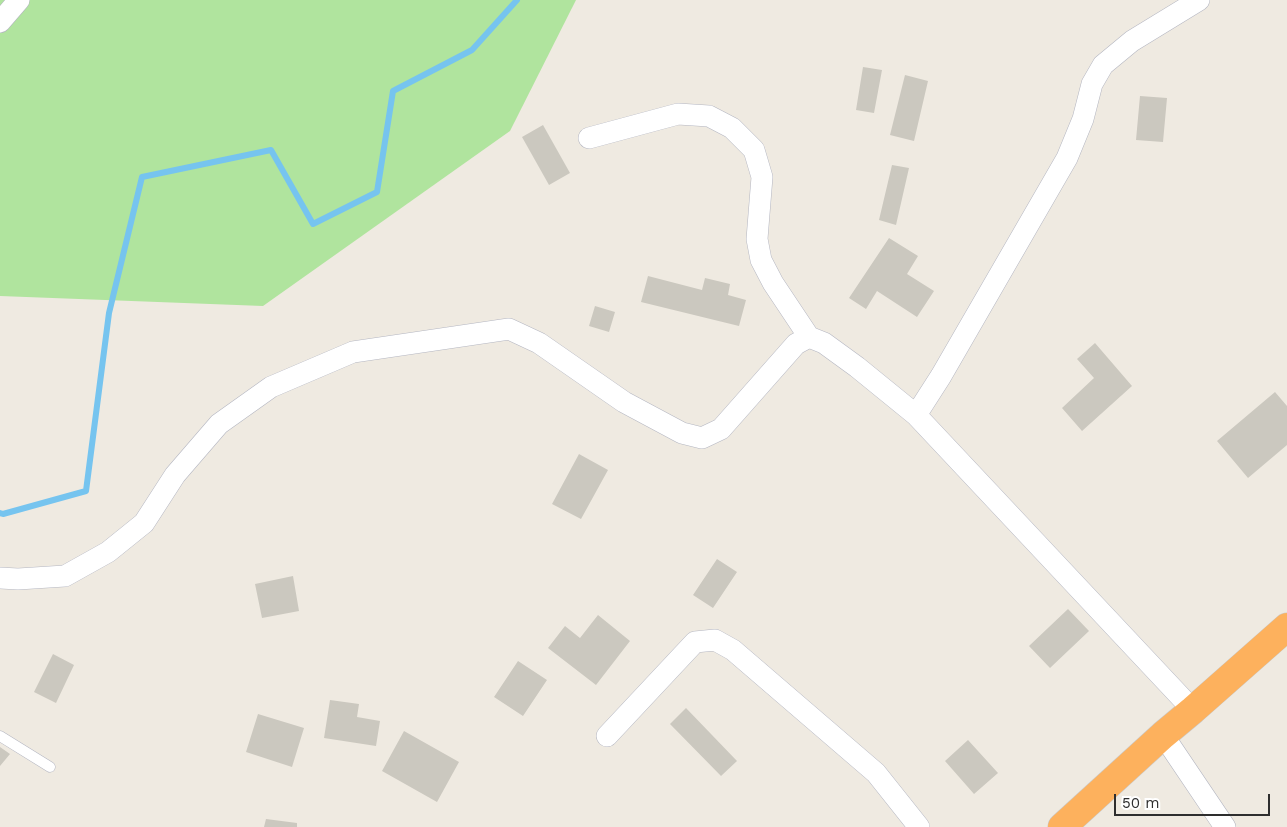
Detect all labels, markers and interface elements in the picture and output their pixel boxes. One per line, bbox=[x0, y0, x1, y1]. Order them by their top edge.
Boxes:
scale bar bbox=[1117, 784, 1273, 816]
text: 50 m bbox=[1122, 794, 1159, 812]

